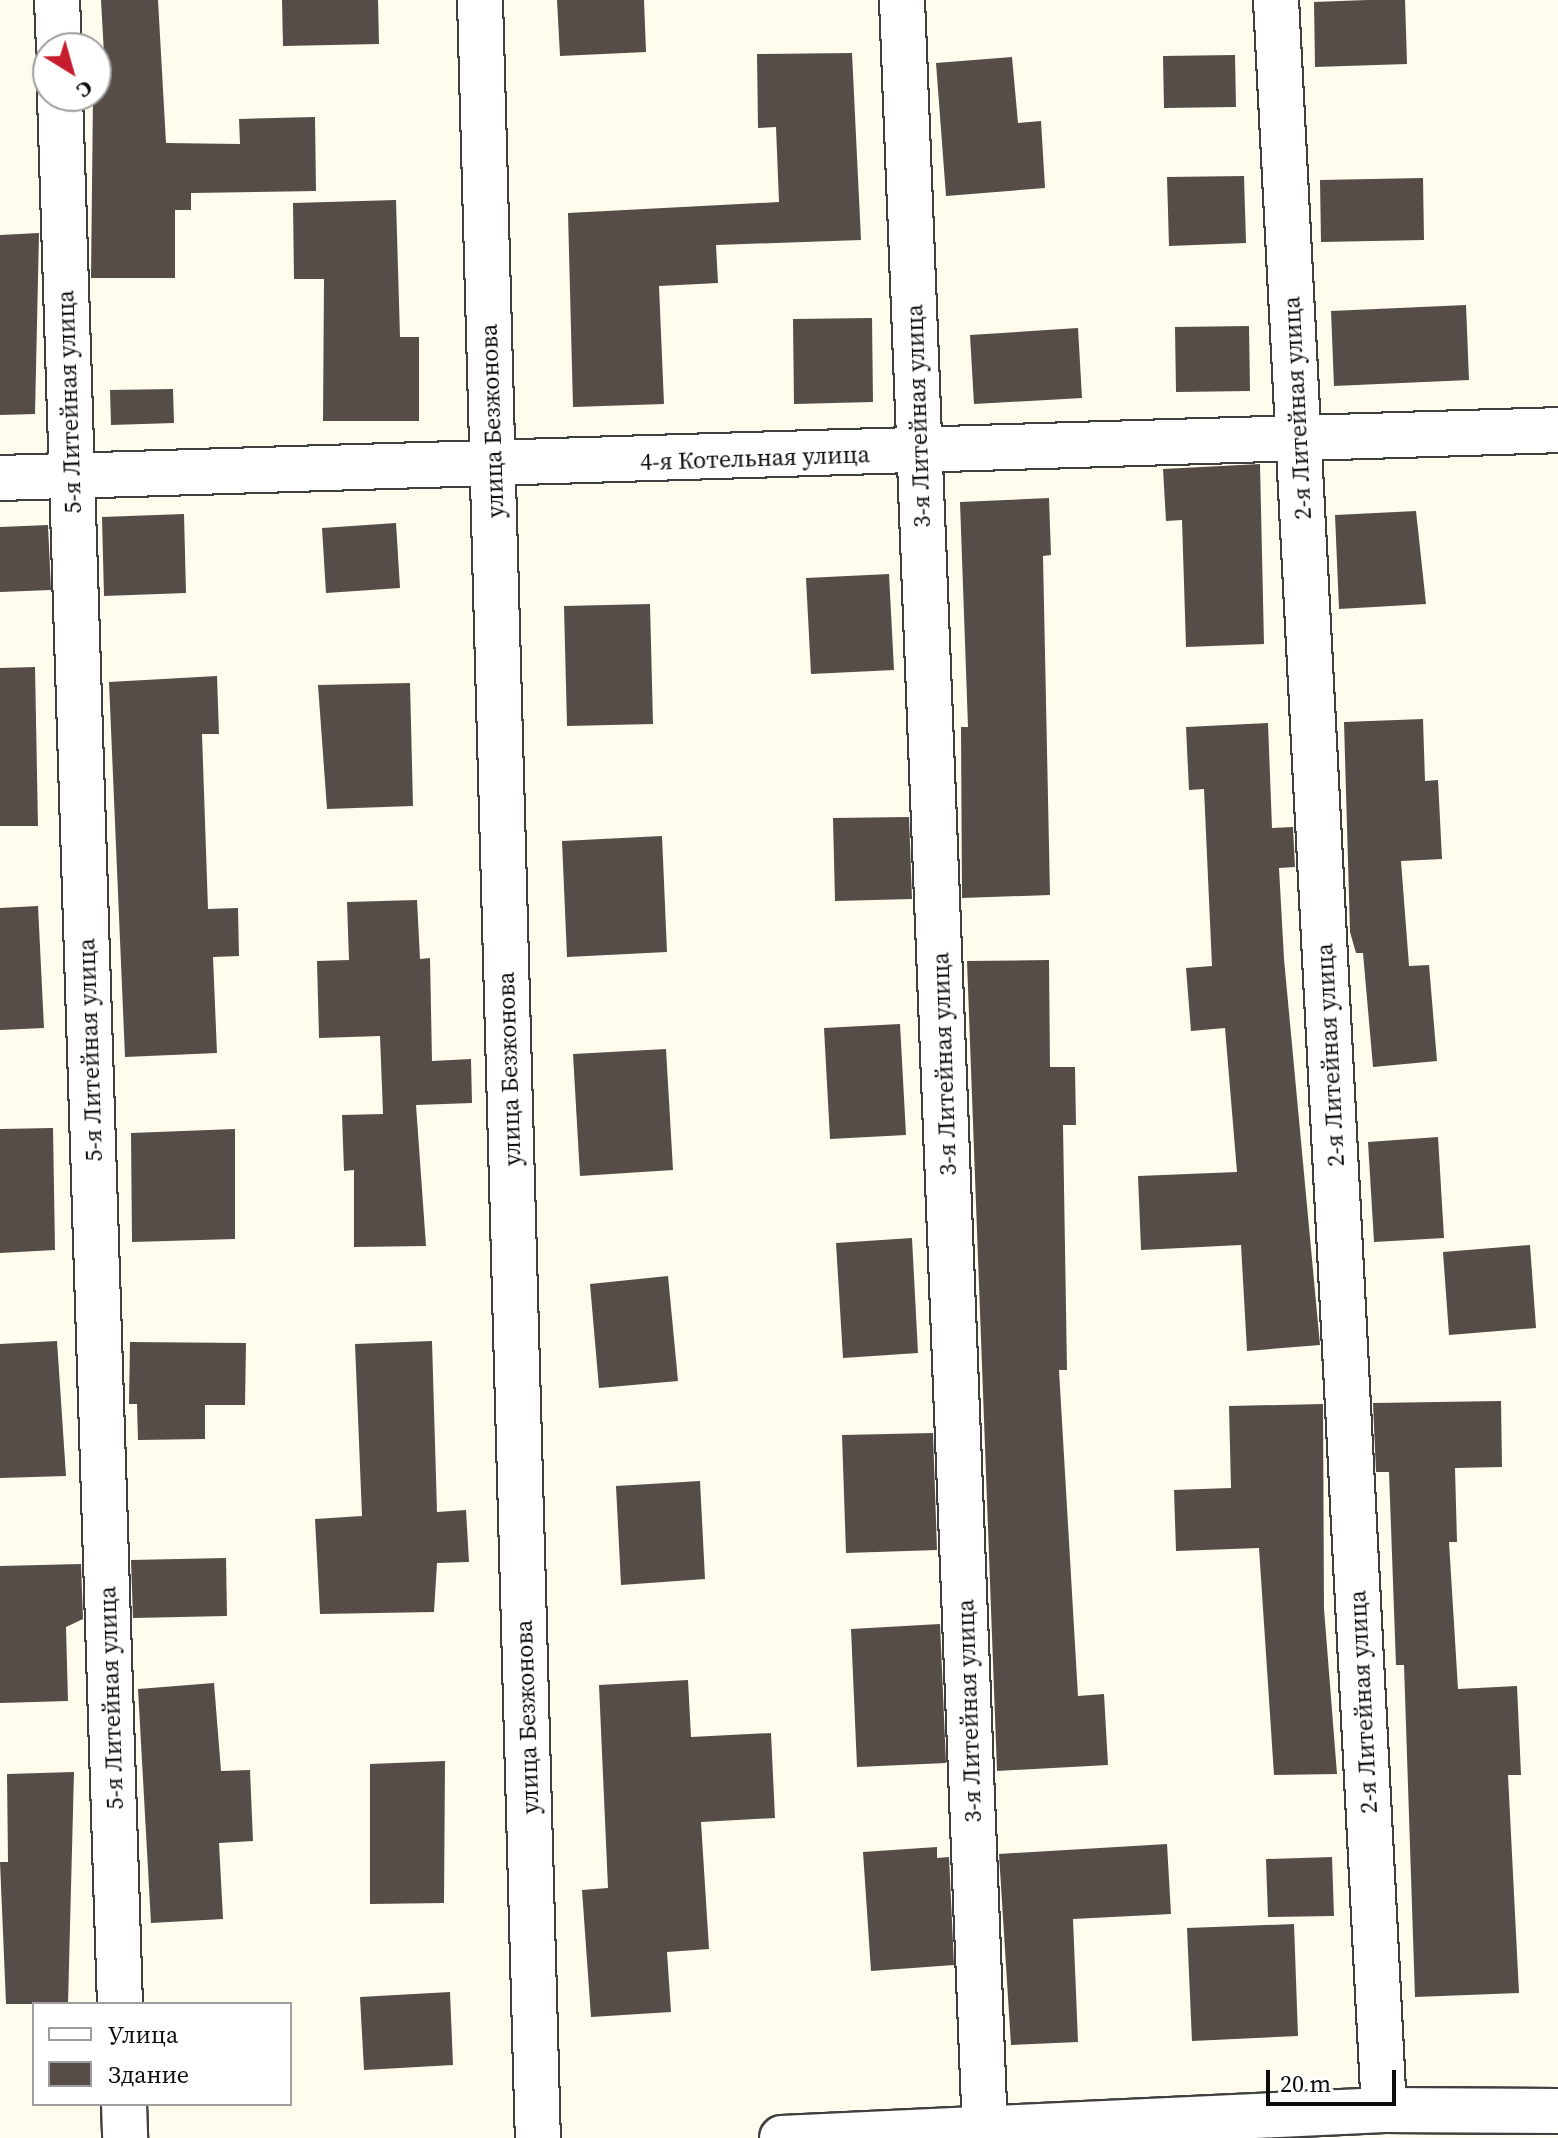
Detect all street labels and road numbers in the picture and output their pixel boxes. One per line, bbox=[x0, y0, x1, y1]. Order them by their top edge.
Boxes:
street label: 5-я Литейная улица bbox=[51, 290, 87, 514]
street label: 2-я Литейная улица bbox=[1277, 296, 1317, 520]
street label: 3-я Литейная улица bbox=[900, 304, 936, 528]
street label: улица Безжонова bbox=[474, 323, 510, 519]
street label: 4-я Котельная улица bbox=[640, 440, 870, 476]
street label: 5-я Литейная улица bbox=[72, 938, 108, 1162]
street label: 2-я Литейная улица bbox=[1310, 943, 1350, 1167]
street label: 3-я Литейная улица bbox=[926, 952, 962, 1176]
street label: улица Безжонова bbox=[491, 971, 527, 1167]
street label: 5-я Литейная улица bbox=[93, 1586, 129, 1810]
street label: 2-я Литейная улица bbox=[1343, 1590, 1383, 1814]
street label: 3-я Литейная улица bbox=[951, 1599, 987, 1823]
street label: улица Безжонова bbox=[509, 1619, 545, 1815]

